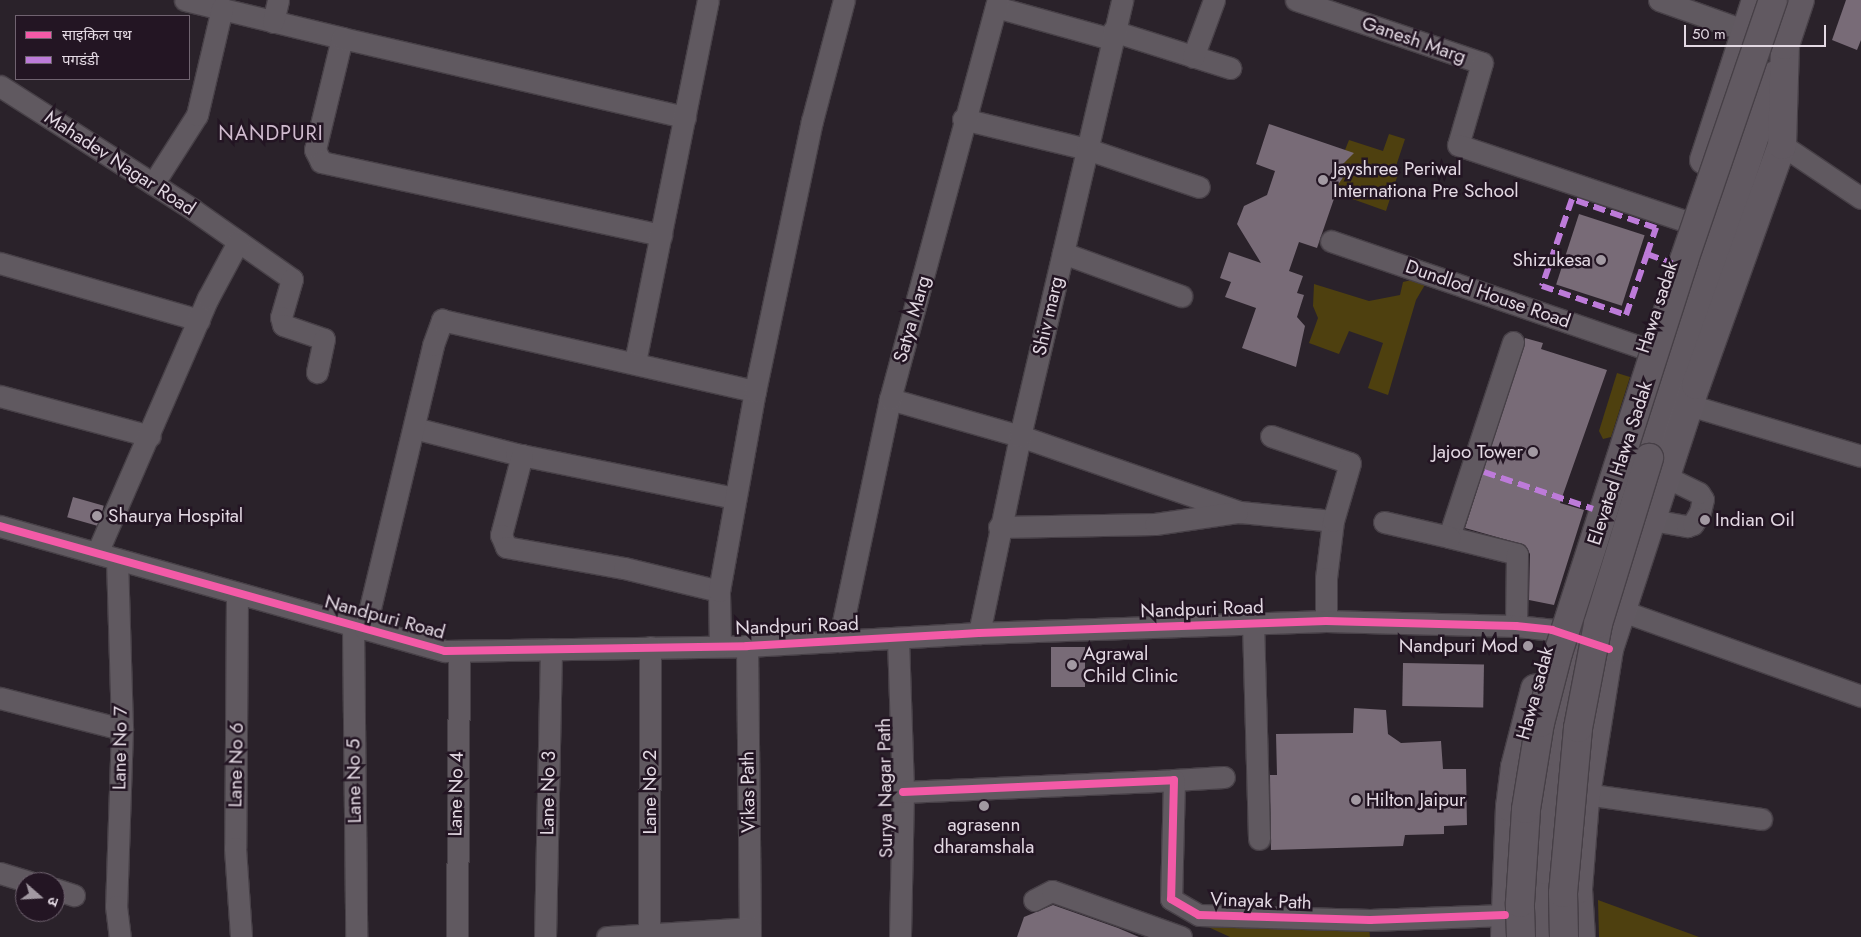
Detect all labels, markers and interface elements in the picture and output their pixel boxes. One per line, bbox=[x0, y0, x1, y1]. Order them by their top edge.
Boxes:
street label: Ganesh Marg bbox=[1359, 12, 1469, 68]
legend bbox=[15, 15, 190, 80]
scale bar bbox=[1686, 15, 1828, 47]
text: 50 m bbox=[1692, 23, 1726, 45]
text: साइकिल पथ bbox=[62, 24, 132, 46]
text: पगडंडी bbox=[62, 49, 99, 71]
street label: Mahadev Nagar Road bbox=[40, 106, 200, 220]
district label: NANDPURI bbox=[217, 121, 325, 145]
place label: Jayshree Periwal Internationa Pre School bbox=[1333, 158, 1519, 202]
marker: Jayshree Periwal Internationa Pre School bbox=[1317, 174, 1329, 186]
place label: Shizukesa bbox=[1512, 249, 1591, 271]
marker: Shizukesa bbox=[1595, 254, 1607, 266]
street label: Dundlod House Road bbox=[1402, 255, 1574, 333]
street label: Hawa sadak bbox=[1631, 258, 1683, 356]
street label: Satya Marg bbox=[889, 273, 935, 365]
street label: Shiv marg bbox=[1028, 274, 1068, 358]
street label: Elevated Hawa Sadak bbox=[1583, 378, 1657, 548]
place label: Jajoo Tower bbox=[1432, 441, 1523, 463]
marker: Jajoo Tower bbox=[1527, 446, 1539, 458]
place label: Shaurya Hospital bbox=[108, 505, 243, 527]
marker: Shaurya Hospital bbox=[90, 509, 104, 523]
place label: Indian Oil bbox=[1715, 509, 1795, 531]
marker: Indian Oil bbox=[1699, 514, 1711, 526]
street label: Nandpuri Road bbox=[322, 590, 448, 644]
street label: Nandpuri Road bbox=[1140, 595, 1264, 623]
street label: Nandpuri Road bbox=[735, 612, 859, 640]
place label: Nandpuri Mod bbox=[1399, 635, 1518, 657]
marker: Nandpuri Mod bbox=[1522, 640, 1534, 652]
place label: Agrawal Child Clinic bbox=[1083, 643, 1178, 687]
street label: Hawa sadak bbox=[1512, 644, 1558, 742]
marker: Agrawal Child Clinic bbox=[1065, 658, 1079, 672]
street label: Lane No 7 bbox=[108, 706, 132, 790]
street label: Surya Nagar Path bbox=[872, 718, 898, 858]
street label: Lane No 6 bbox=[224, 722, 248, 808]
street label: Lane No 5 bbox=[342, 738, 366, 824]
street label: Lane No 2 bbox=[639, 750, 661, 834]
street label: Lane No 4 bbox=[444, 751, 468, 837]
street label: Lane No 3 bbox=[536, 751, 560, 835]
street label: Vikas Path bbox=[736, 751, 760, 833]
place label: Hilton Jaipur bbox=[1366, 789, 1465, 811]
marker: Hilton Jaipur bbox=[1350, 794, 1362, 806]
marker: agrasenn dharamshala bbox=[978, 800, 990, 812]
place label: agrasenn dharamshala bbox=[934, 814, 1034, 858]
north arrow bbox=[15, 872, 65, 922]
street label: Vinayak Path bbox=[1210, 888, 1312, 914]
text: उ bbox=[42, 894, 64, 909]

